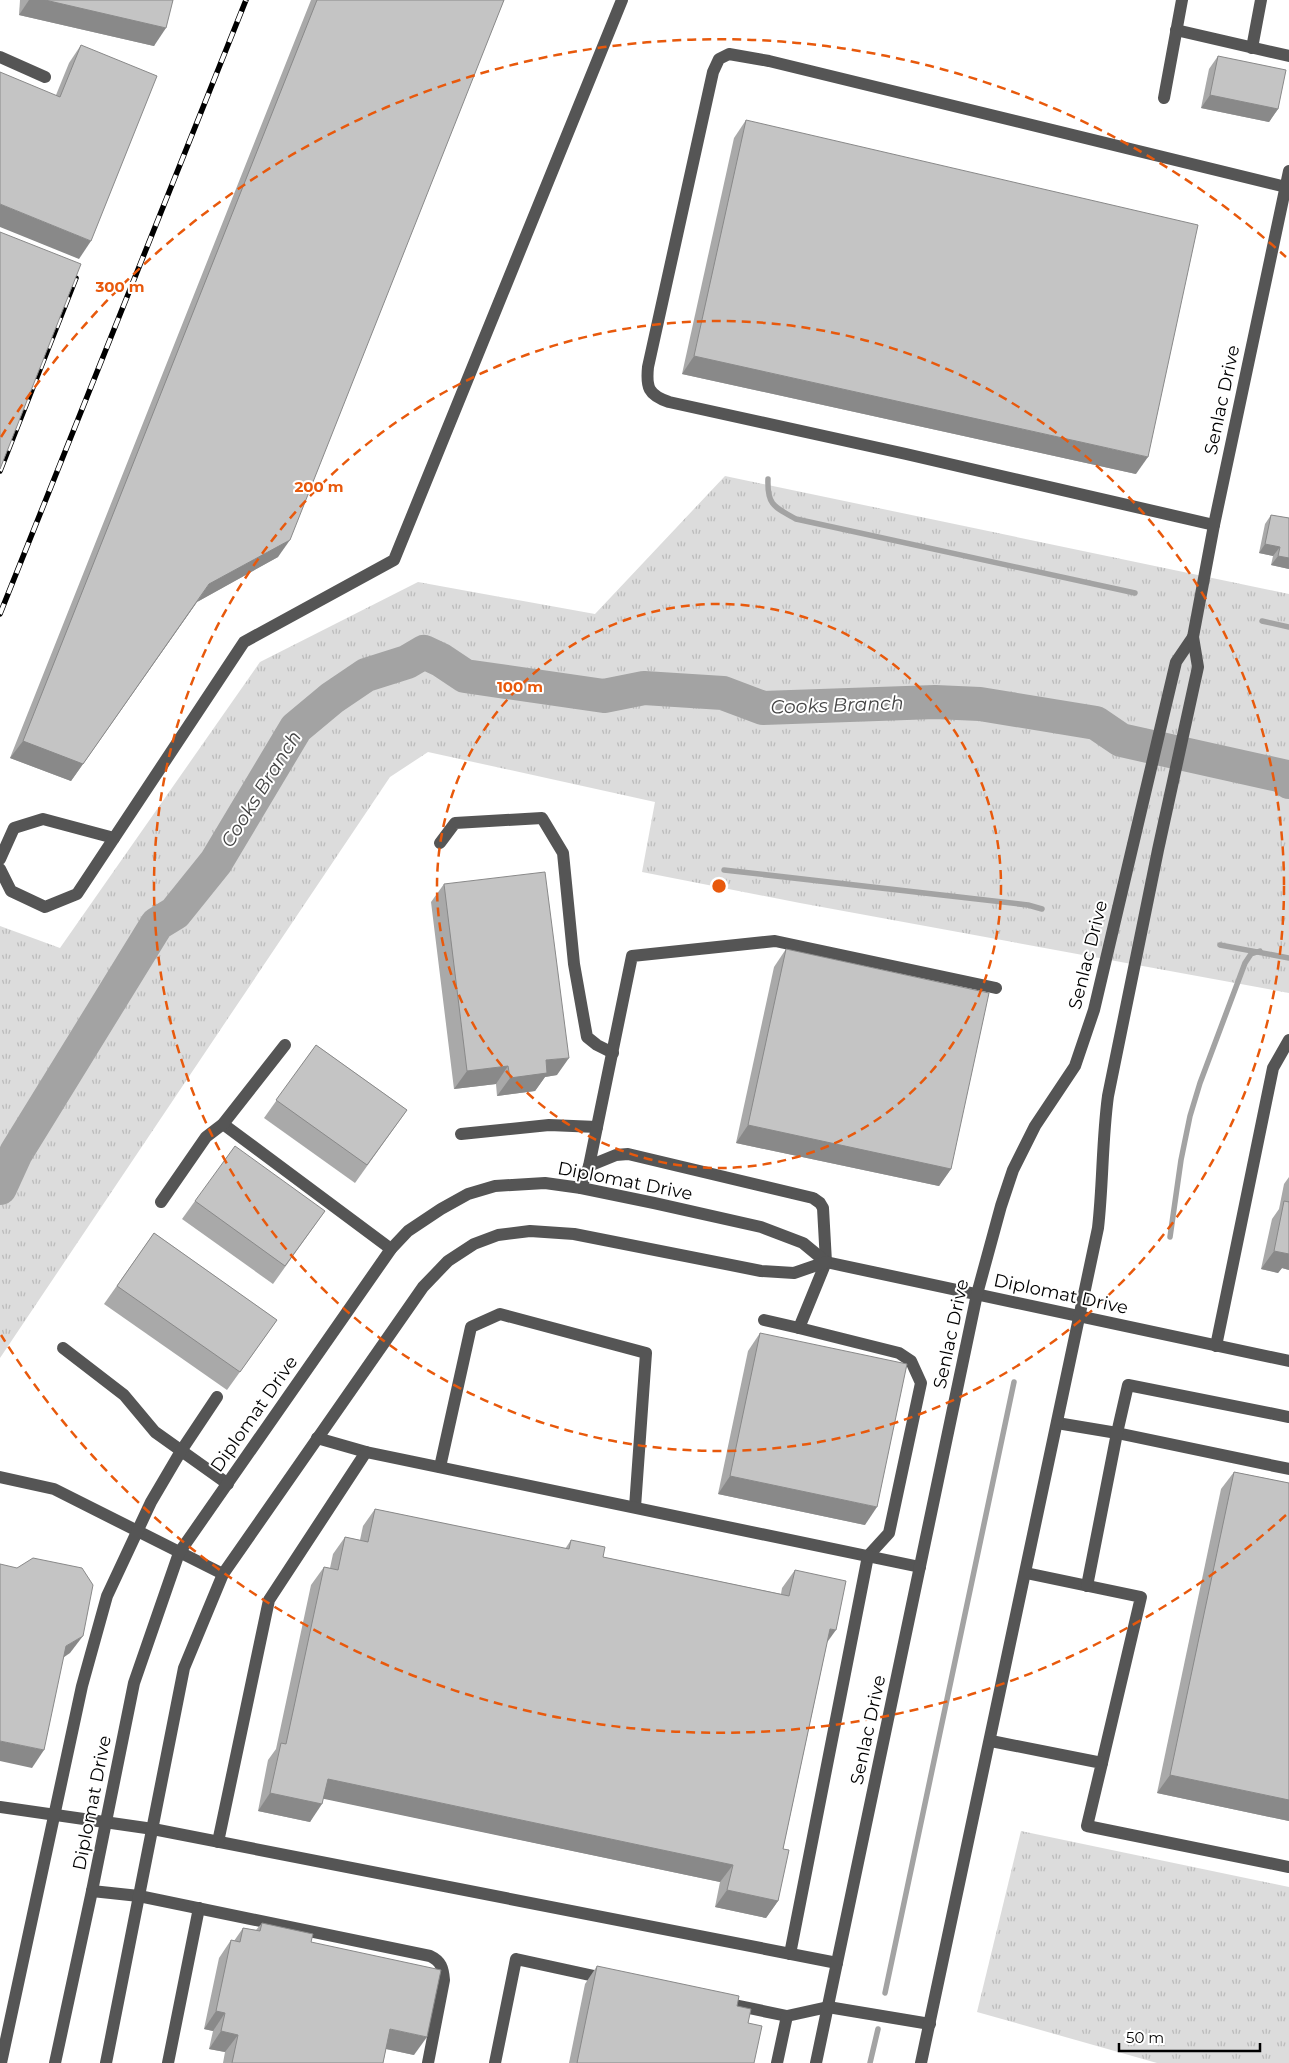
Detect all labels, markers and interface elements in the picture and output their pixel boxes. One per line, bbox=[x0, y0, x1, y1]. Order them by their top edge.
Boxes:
text: 300 m bbox=[94, 277, 145, 296]
street label: Senlac Drive bbox=[1200, 343, 1244, 457]
text: 200 m bbox=[294, 477, 344, 496]
text: 100 m bbox=[497, 677, 543, 696]
water label: Cooks Branch bbox=[770, 691, 904, 719]
water label: Cooks Branch bbox=[216, 726, 306, 852]
centre of rings bbox=[710, 877, 728, 895]
street label: Senlac Drive bbox=[1064, 898, 1112, 1012]
street label: Diplomat Drive bbox=[556, 1157, 694, 1205]
street label: Diplomat Drive bbox=[992, 1269, 1130, 1319]
street label: Senlac Drive bbox=[929, 1277, 973, 1391]
street label: Diplomat Drive bbox=[206, 1352, 302, 1476]
street label: Senlac Drive bbox=[846, 1673, 890, 1787]
street label: Diplomat Drive bbox=[68, 1734, 116, 1872]
scale bar bbox=[1119, 2020, 1260, 2052]
text: 50 m bbox=[1126, 2028, 1164, 2047]

